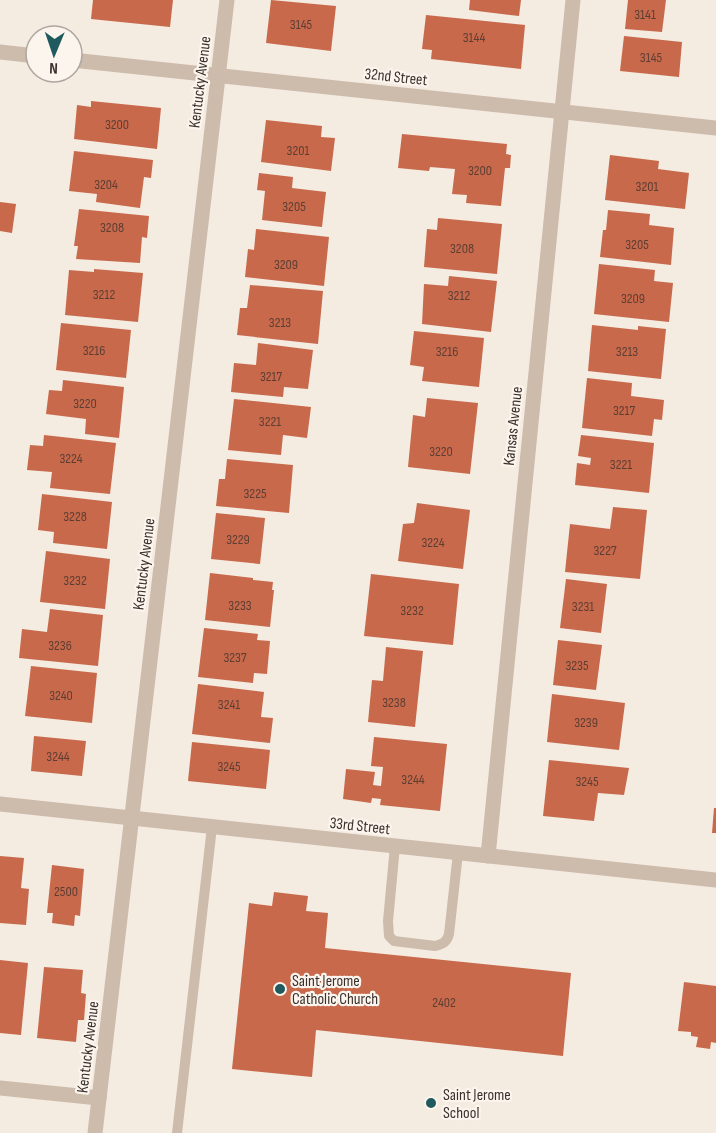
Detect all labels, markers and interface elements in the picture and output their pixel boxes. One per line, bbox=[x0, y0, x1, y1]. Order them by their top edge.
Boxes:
house number: 3141 bbox=[634, 6, 656, 23]
house number: 3145 bbox=[290, 16, 313, 33]
north arrow bbox=[24, 24, 84, 84]
house number: 3144 bbox=[463, 29, 485, 46]
street label: Kentucky Avenue bbox=[185, 35, 216, 129]
house number: 3145 bbox=[640, 49, 663, 66]
text: N bbox=[49, 58, 58, 77]
street label: 32nd Street bbox=[363, 65, 428, 90]
house number: 3200 bbox=[105, 116, 129, 133]
house number: 3201 bbox=[287, 142, 309, 159]
house number: 3200 bbox=[468, 162, 492, 179]
house number: 3204 bbox=[94, 176, 118, 193]
house number: 3201 bbox=[636, 178, 658, 195]
house number: 3205 bbox=[282, 198, 306, 215]
house number: 3208 bbox=[100, 219, 124, 236]
house number: 3205 bbox=[625, 236, 649, 253]
house number: 3208 bbox=[450, 240, 474, 257]
house number: 3209 bbox=[274, 256, 298, 273]
house number: 3212 bbox=[93, 286, 115, 303]
house number: 3212 bbox=[448, 287, 470, 304]
house number: 3209 bbox=[621, 290, 645, 307]
house number: 3213 bbox=[269, 314, 291, 331]
house number: 3216 bbox=[83, 342, 105, 359]
house number: 3216 bbox=[436, 343, 458, 360]
house number: 3213 bbox=[616, 343, 638, 360]
house number: 3217 bbox=[260, 368, 282, 385]
street label: Kansas Avenue bbox=[500, 386, 527, 467]
house number: 3220 bbox=[73, 395, 97, 412]
house number: 3217 bbox=[613, 402, 635, 419]
house number: 3221 bbox=[259, 413, 281, 430]
house number: 3220 bbox=[429, 443, 453, 460]
house number: 3224 bbox=[59, 450, 83, 467]
house number: 3221 bbox=[610, 456, 632, 473]
house number: 3225 bbox=[243, 485, 267, 502]
house number: 3228 bbox=[63, 508, 87, 525]
street label: Kentucky Avenue bbox=[129, 517, 160, 611]
house number: 3229 bbox=[226, 531, 250, 548]
house number: 3224 bbox=[421, 534, 445, 551]
house number: 3227 bbox=[593, 542, 617, 559]
house number: 3232 bbox=[63, 572, 87, 589]
house number: 3233 bbox=[228, 597, 252, 614]
house number: 3231 bbox=[572, 598, 594, 615]
house number: 3232 bbox=[400, 602, 424, 619]
house number: 3236 bbox=[48, 637, 72, 654]
house number: 3237 bbox=[223, 649, 247, 666]
house number: 3235 bbox=[565, 657, 589, 674]
house number: 3240 bbox=[49, 687, 73, 704]
house number: 3238 bbox=[382, 694, 406, 711]
house number: 3241 bbox=[218, 696, 240, 713]
house number: 3239 bbox=[574, 714, 598, 731]
house number: 3244 bbox=[46, 748, 70, 765]
house number: 3245 bbox=[217, 758, 241, 775]
house number: 3244 bbox=[401, 771, 425, 788]
house number: 3245 bbox=[575, 773, 599, 790]
street label: 33rd Street bbox=[329, 814, 391, 839]
house number: 2500 bbox=[54, 883, 78, 900]
place label: Saint Jerome Catholic Church bbox=[292, 972, 378, 1009]
marker: Saint Jerome Catholic Church bbox=[273, 982, 287, 996]
house number: 2402 bbox=[432, 994, 456, 1011]
street label: Kentucky Avenue bbox=[73, 1000, 104, 1094]
place label: Saint Jerome School bbox=[443, 1086, 511, 1123]
marker: Saint Jerome School bbox=[424, 1096, 438, 1110]

